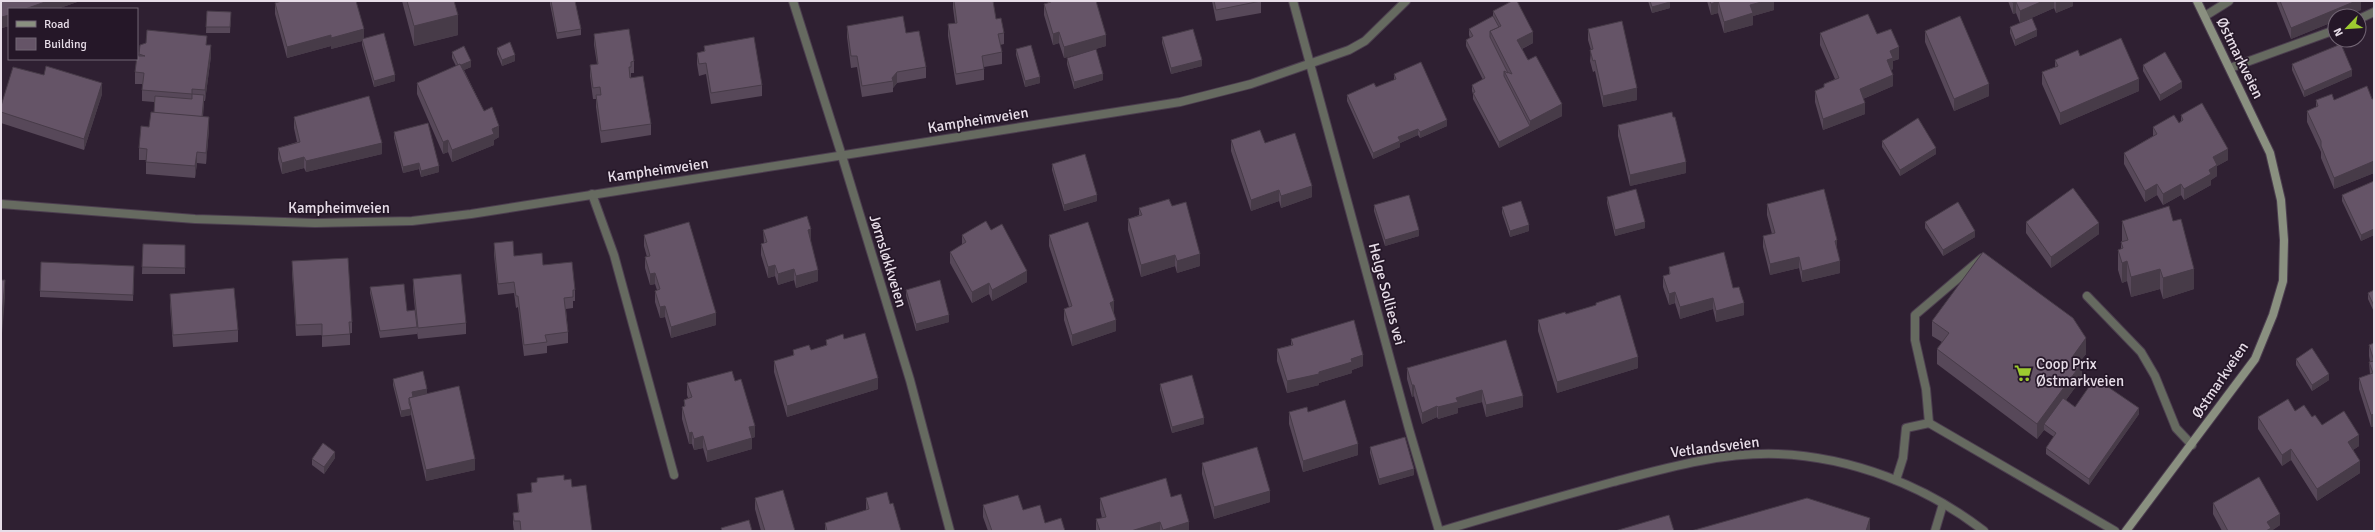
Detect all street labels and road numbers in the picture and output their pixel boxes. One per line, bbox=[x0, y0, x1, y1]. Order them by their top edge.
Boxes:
street label: Østmarkveien bbox=[2213, 14, 2267, 102]
street label: Kampheimveien bbox=[926, 103, 1030, 137]
street label: Kampheimveien bbox=[606, 154, 710, 186]
street label: Kampheimveien bbox=[288, 199, 390, 217]
street label: Jørnsløkkveien bbox=[865, 212, 911, 310]
street label: Helge Sollies vei bbox=[1365, 241, 1409, 347]
street label: Østmarkveien bbox=[2188, 338, 2252, 422]
street label: Vetlandsveien bbox=[1670, 433, 1760, 461]

